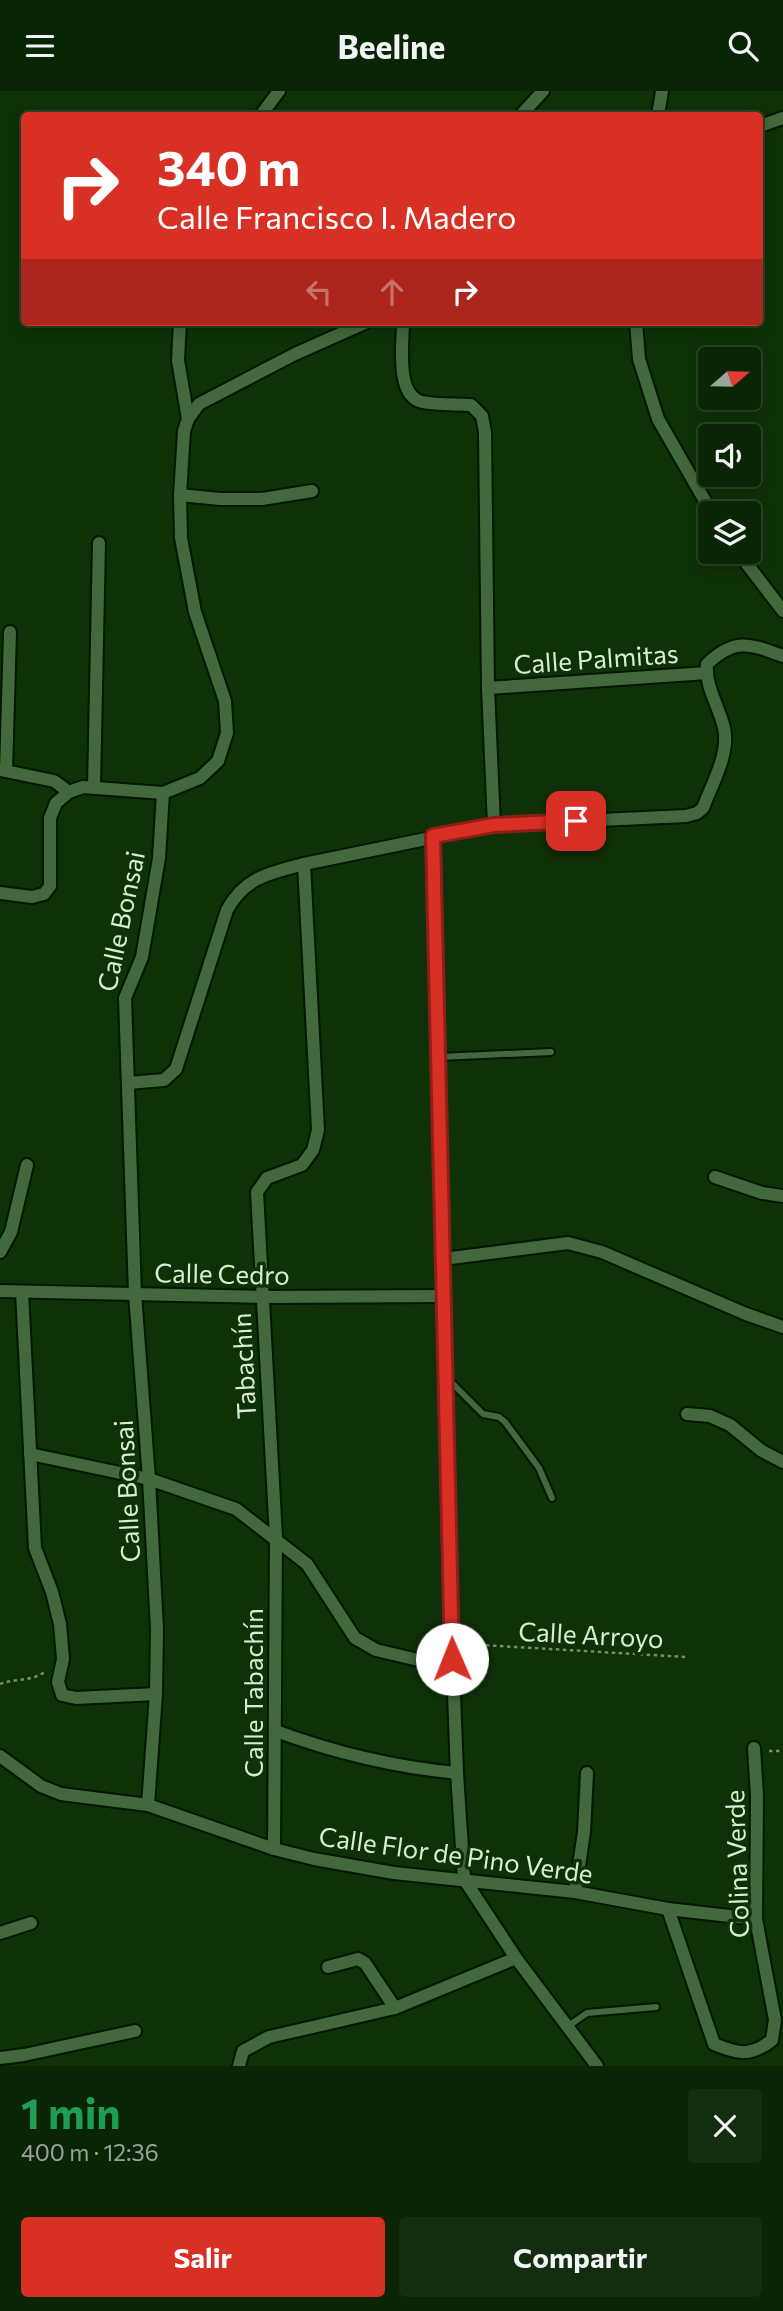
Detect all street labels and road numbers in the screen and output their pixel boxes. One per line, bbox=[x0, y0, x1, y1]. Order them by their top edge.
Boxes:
street label: Calle Palmitas bbox=[512, 637, 680, 679]
street label: Calle Bonsai bbox=[90, 848, 150, 994]
street label: Calle Cedro bbox=[154, 1256, 290, 1290]
street label: Tabachín bbox=[225, 1312, 261, 1420]
street label: Calle Bonsai bbox=[107, 1419, 145, 1563]
street label: Calle Tabachín bbox=[237, 1608, 268, 1778]
street label: Calle Arroyo bbox=[518, 1615, 664, 1653]
street label: Colina Verde bbox=[718, 1789, 754, 1939]
street label: Calle Flor de Pino Verde bbox=[317, 1819, 595, 1889]

